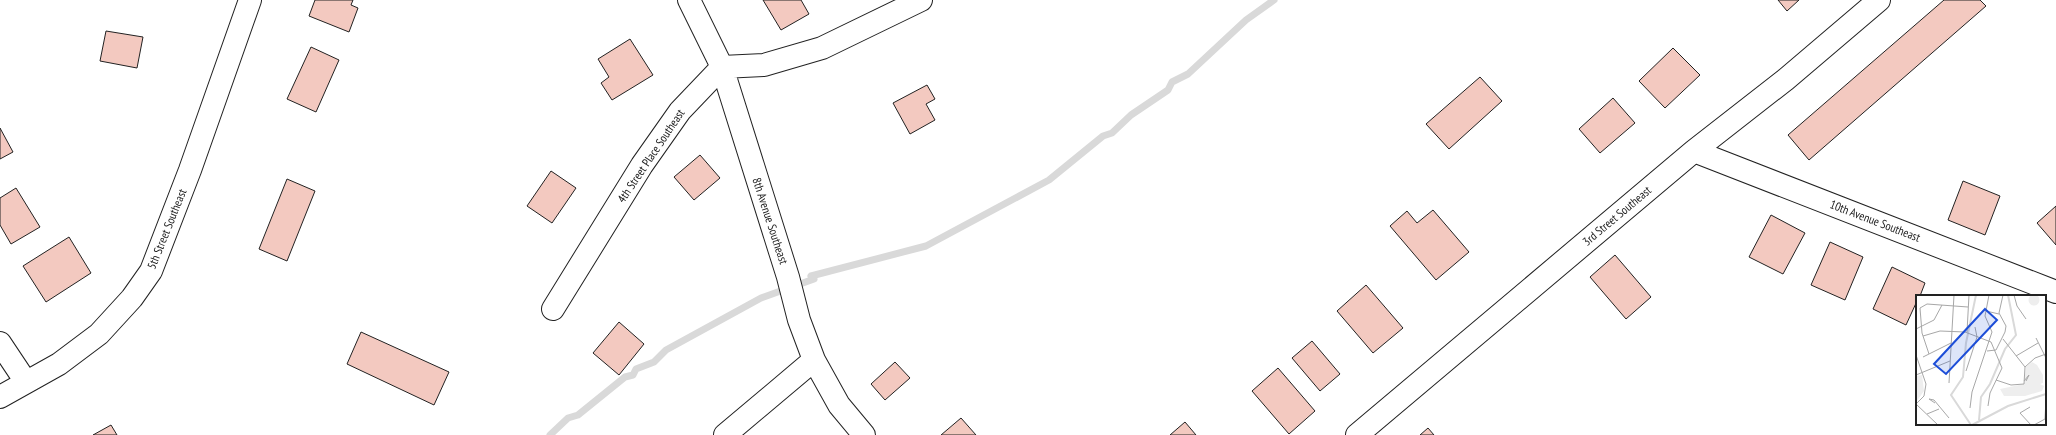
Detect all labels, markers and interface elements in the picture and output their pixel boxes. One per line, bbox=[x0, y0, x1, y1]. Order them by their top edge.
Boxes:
street label: 4th Street Place Southeast bbox=[614, 105, 688, 205]
street label: 8th Avenue Southeast bbox=[749, 176, 792, 267]
street label: 3rd Street Southeast bbox=[1579, 182, 1655, 249]
street label: 5th Street Southeast bbox=[144, 186, 190, 271]
street label: 10th Avenue Southeast bbox=[1828, 196, 1923, 245]
inset map bbox=[1916, 295, 2046, 425]

